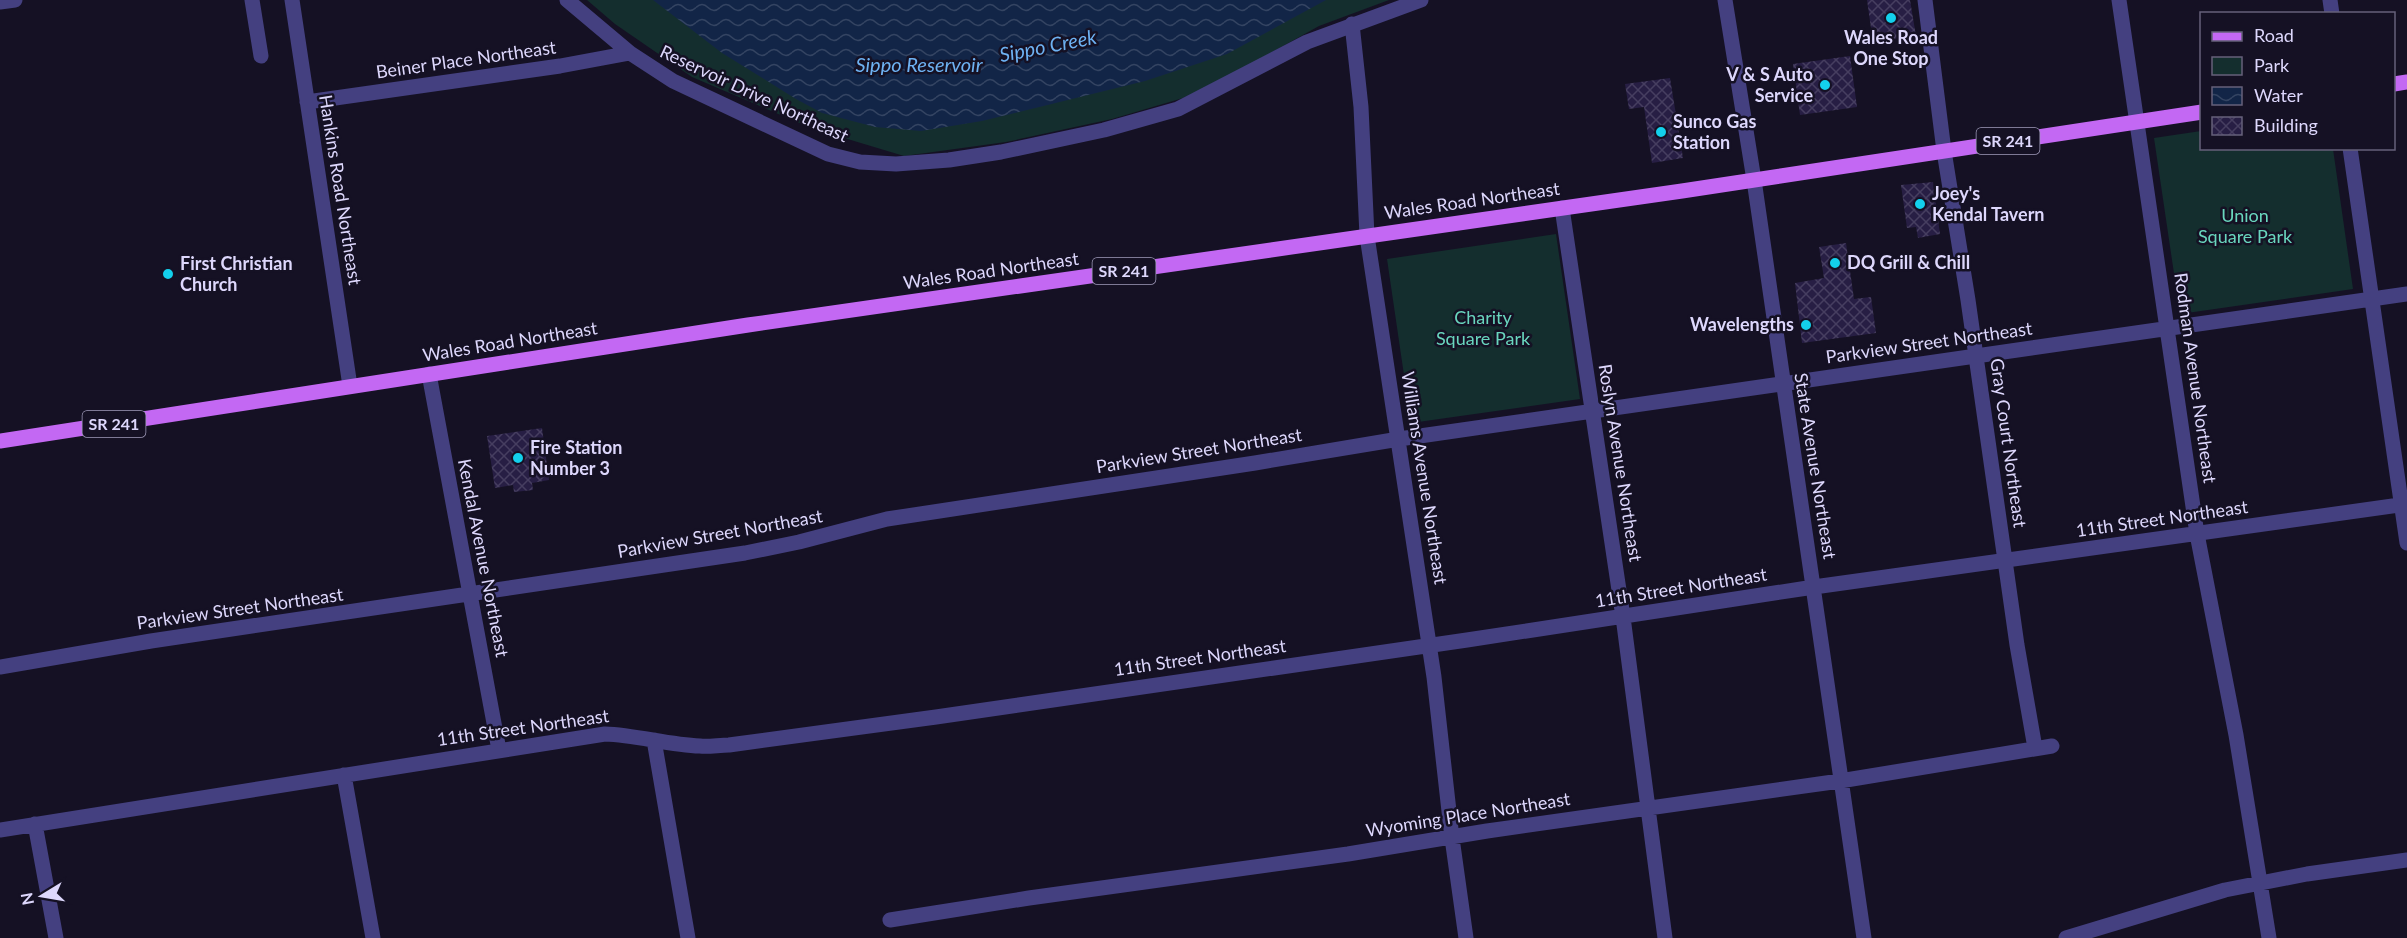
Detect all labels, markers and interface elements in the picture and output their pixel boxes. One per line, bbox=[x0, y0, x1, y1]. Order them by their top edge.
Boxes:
marker: Wales Road One Stop bbox=[1884, 11, 1898, 25]
legend bbox=[2200, 12, 2395, 150]
water label: Sippo Creek bbox=[997, 24, 1099, 66]
text: Road bbox=[2254, 24, 2294, 46]
place label: Wales Road One Stop bbox=[1844, 26, 1938, 69]
street label: Beiner Place Northeast bbox=[374, 35, 558, 83]
street label: Reservoir Drive Northeast bbox=[657, 40, 853, 147]
water label: Sippo Reservoir bbox=[855, 52, 984, 76]
text: Park bbox=[2254, 54, 2290, 76]
place label: V & S Auto Service bbox=[1725, 63, 1813, 106]
marker: V & S Auto Service bbox=[1818, 78, 1832, 92]
text: Water bbox=[2254, 84, 2303, 106]
street label: Hankins Road Northeast bbox=[315, 93, 367, 287]
place label: Sunco Gas Station bbox=[1673, 110, 1756, 153]
text: Building bbox=[2254, 114, 2318, 136]
marker: Sunco Gas Station bbox=[1654, 125, 1668, 139]
road number: SR 241 bbox=[1976, 128, 2040, 154]
street label: Wales Road Northeast bbox=[1383, 177, 1561, 223]
place label: Joey's Kendal Tavern bbox=[1932, 182, 2045, 225]
marker: Joey's Kendal Tavern bbox=[1913, 197, 1927, 211]
park label: Union Square Park bbox=[2198, 204, 2293, 247]
street label: Wales Road Northeast bbox=[902, 247, 1080, 293]
place label: DQ Grill & Chill bbox=[1847, 251, 1970, 273]
place label: First Christian Church bbox=[180, 252, 293, 295]
marker: DQ Grill & Chill bbox=[1828, 256, 1842, 270]
road number: SR 241 bbox=[1092, 258, 1156, 284]
marker: First Christian Church bbox=[161, 267, 175, 281]
street label: Rodman Avenue Northeast bbox=[2170, 271, 2222, 485]
park label: Charity Square Park bbox=[1436, 306, 1531, 349]
place label: Wavelengths bbox=[1690, 313, 1794, 335]
street label: Wales Road Northeast bbox=[421, 316, 599, 366]
street label: Parkview Street Northeast bbox=[1824, 317, 2034, 367]
marker: Wavelengths bbox=[1799, 318, 1813, 332]
street label: Gray Court Northeast bbox=[1986, 357, 2032, 529]
street label: Roslyn Avenue Northeast bbox=[1594, 362, 1648, 564]
street label: Williams Avenue Northeast bbox=[1397, 370, 1453, 586]
street label: State Avenue Northeast bbox=[1790, 371, 1842, 561]
road number: SR 241 bbox=[82, 411, 146, 437]
street label: Parkview Street Northeast bbox=[1094, 423, 1304, 477]
place label: Fire Station Number 3 bbox=[530, 436, 622, 479]
marker: Fire Station Number 3 bbox=[511, 451, 525, 465]
street label: Kendal Avenue Northeast bbox=[454, 457, 514, 659]
street label: 11th Street Northeast bbox=[2074, 495, 2250, 541]
street label: Parkview Street Northeast bbox=[616, 504, 825, 562]
street label: 11th Street Northeast bbox=[1593, 562, 1769, 611]
street label: Parkview Street Northeast bbox=[135, 583, 345, 633]
street label: 11th Street Northeast bbox=[1112, 634, 1288, 680]
street label: 11th Street Northeast bbox=[435, 704, 611, 750]
street label: Wyoming Place Northeast bbox=[1364, 787, 1572, 841]
north arrow bbox=[12, 866, 72, 926]
text: N bbox=[16, 891, 37, 907]

